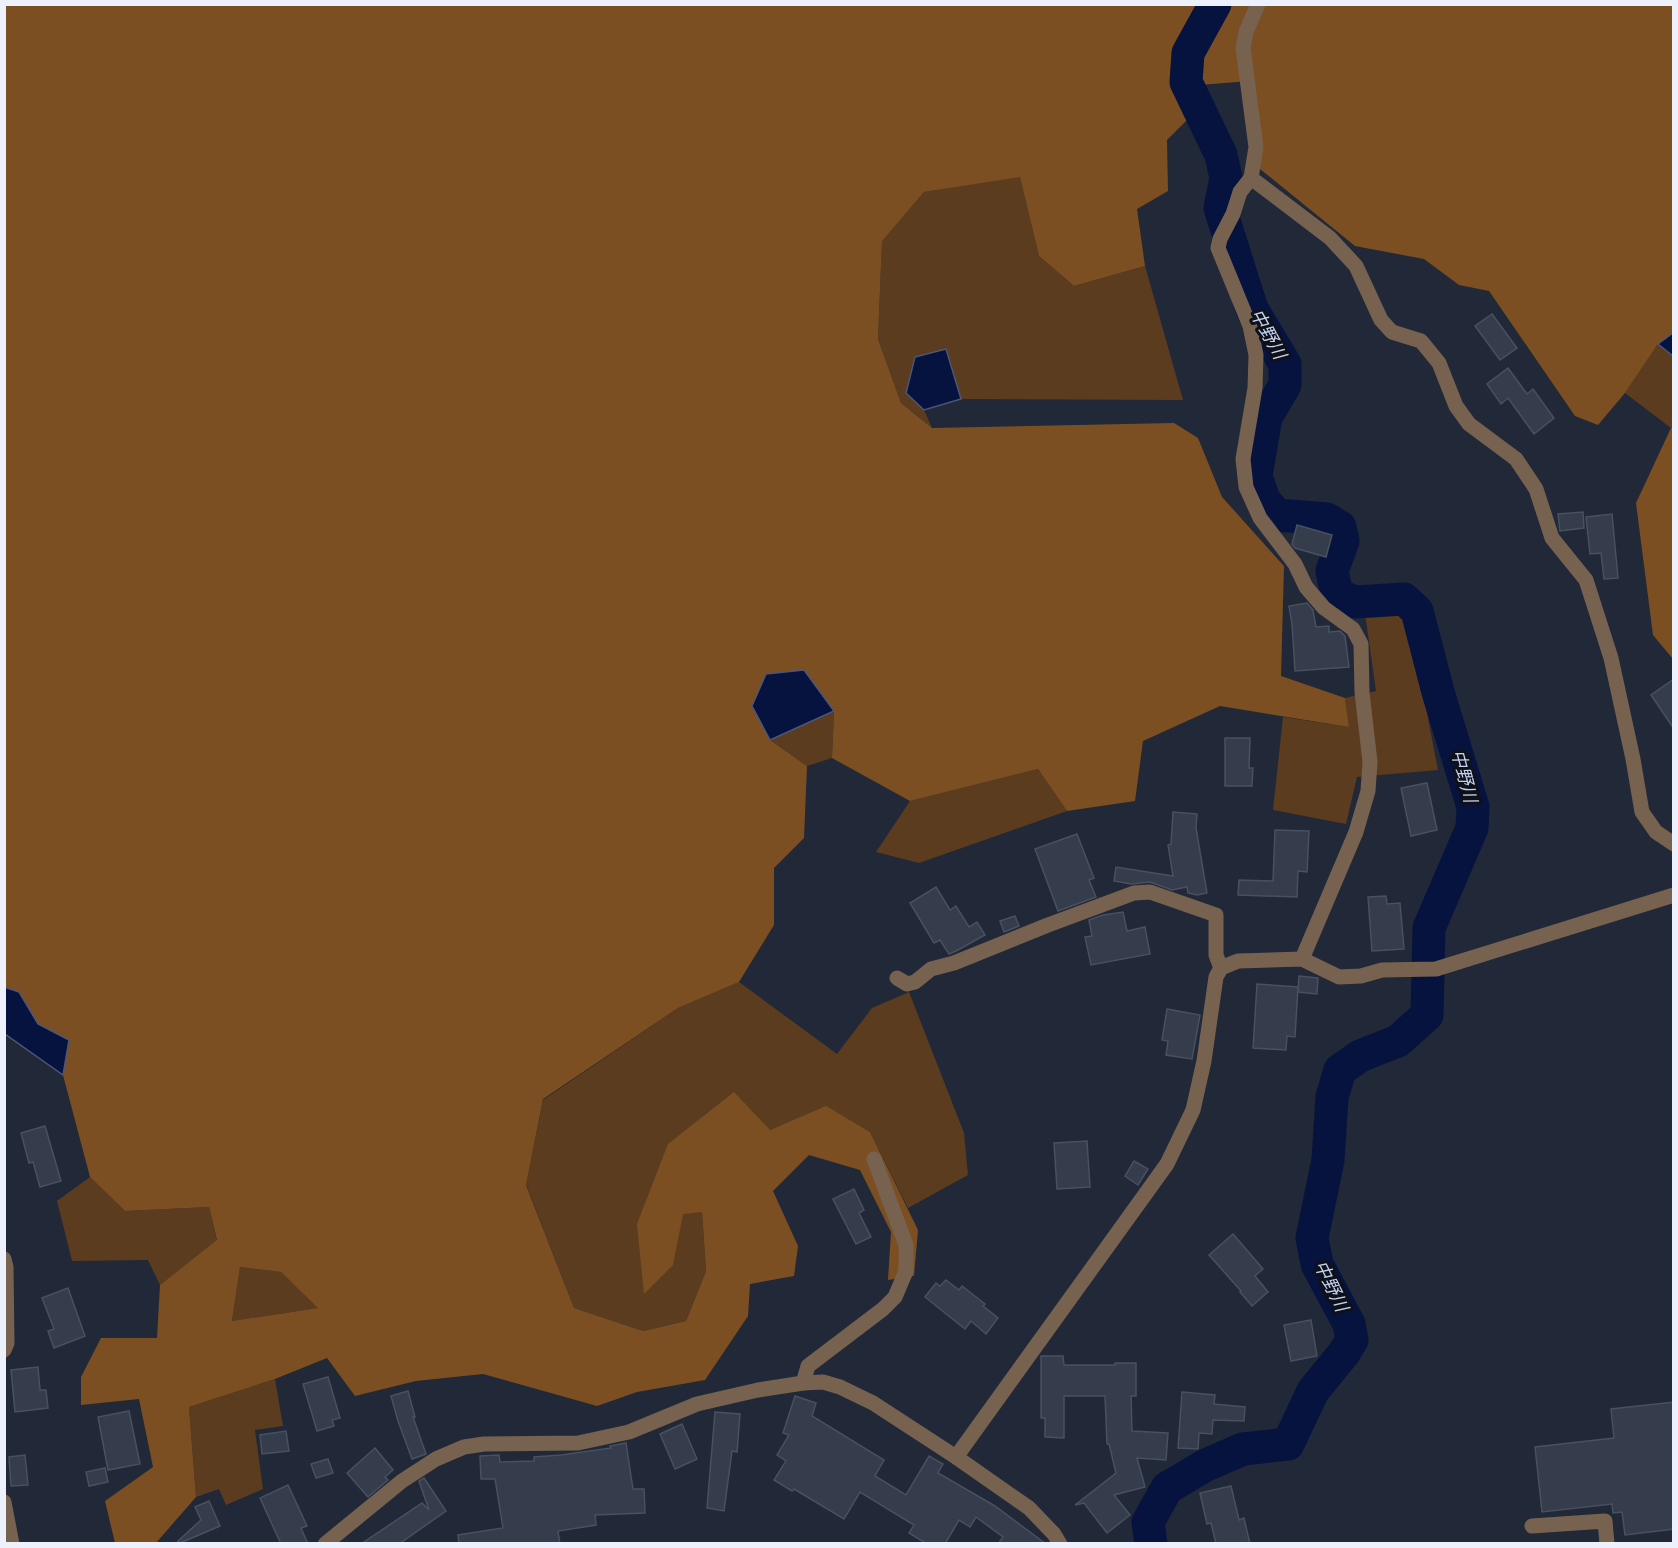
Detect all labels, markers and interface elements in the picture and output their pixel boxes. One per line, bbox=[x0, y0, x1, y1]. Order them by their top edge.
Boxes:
water label: 中野川 bbox=[1244, 305, 1293, 366]
water label: 中野川 bbox=[1444, 747, 1483, 807]
water label: 中野川 bbox=[1307, 1256, 1354, 1318]

